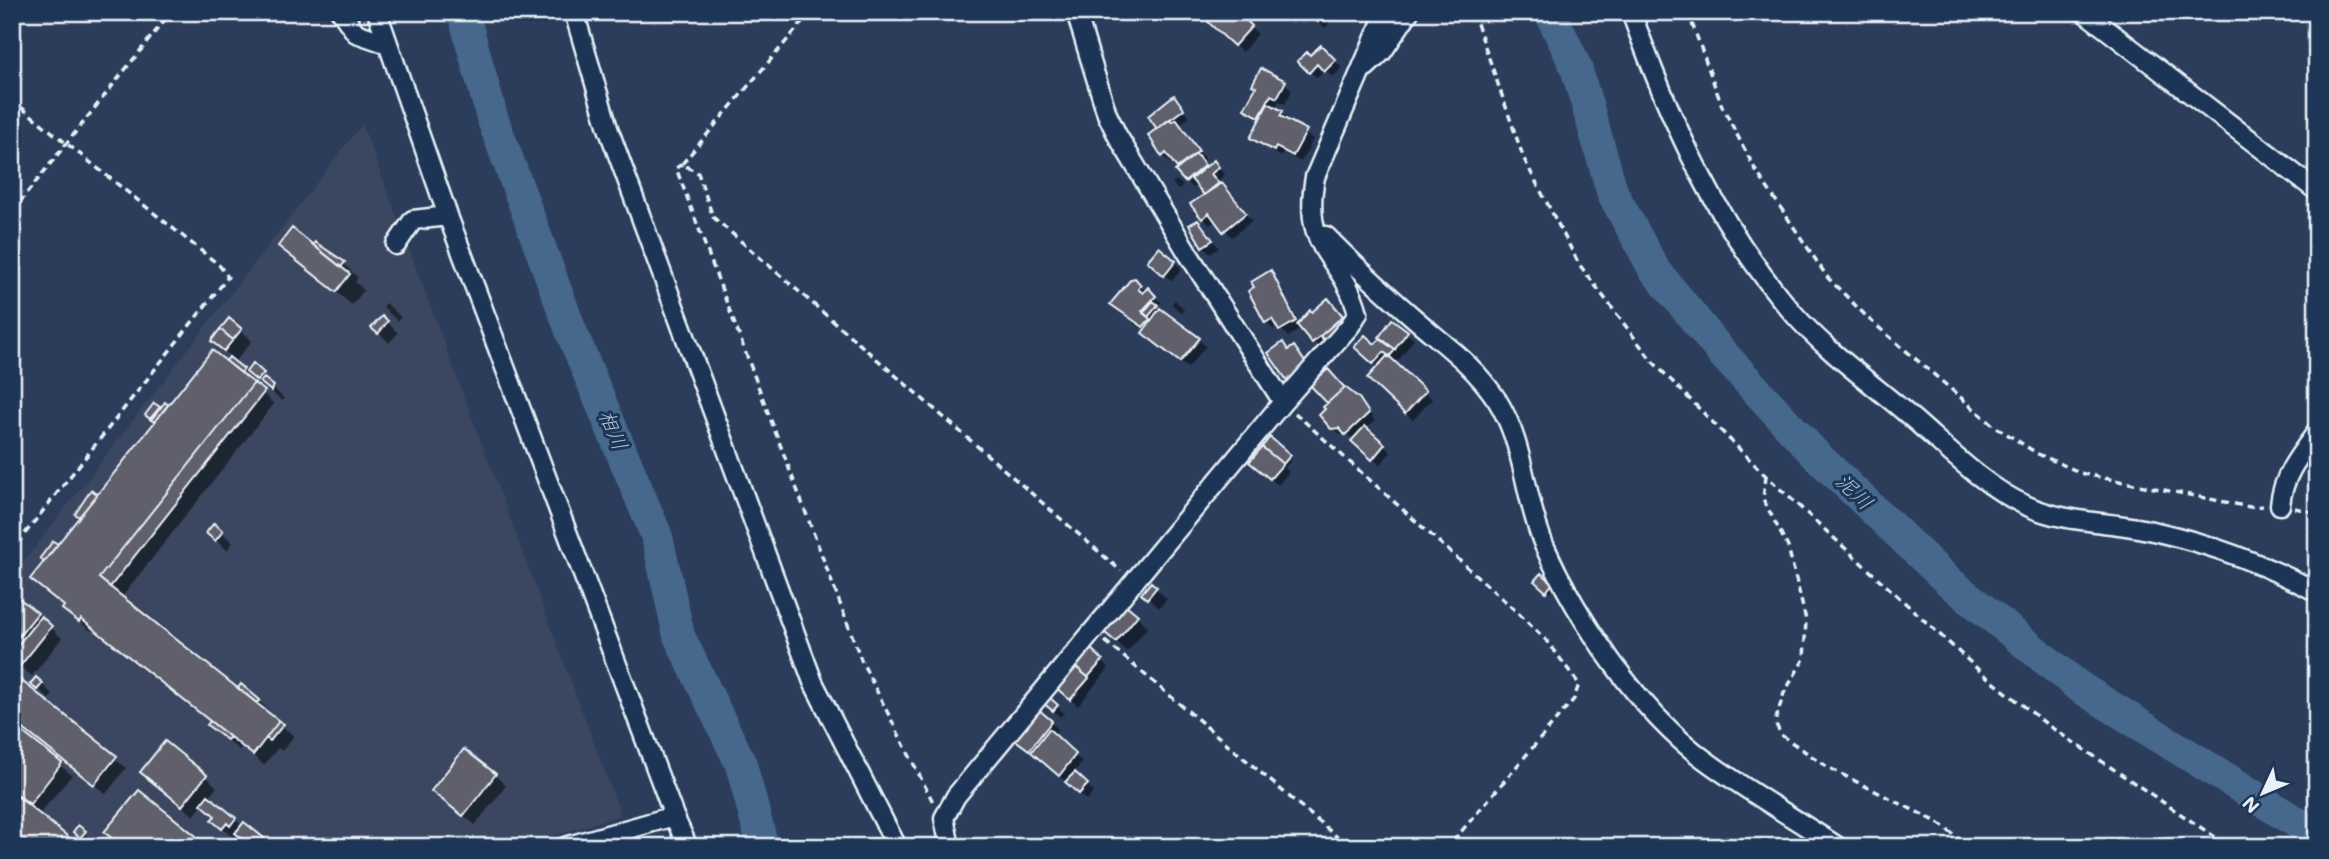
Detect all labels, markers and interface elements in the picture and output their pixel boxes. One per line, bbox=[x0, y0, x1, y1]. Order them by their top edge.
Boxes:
water label: 相川 bbox=[594, 405, 635, 454]
water label: 泥川 bbox=[1831, 467, 1880, 515]
north arrow bbox=[2228, 758, 2298, 828]
text: N bbox=[2236, 791, 2264, 819]

